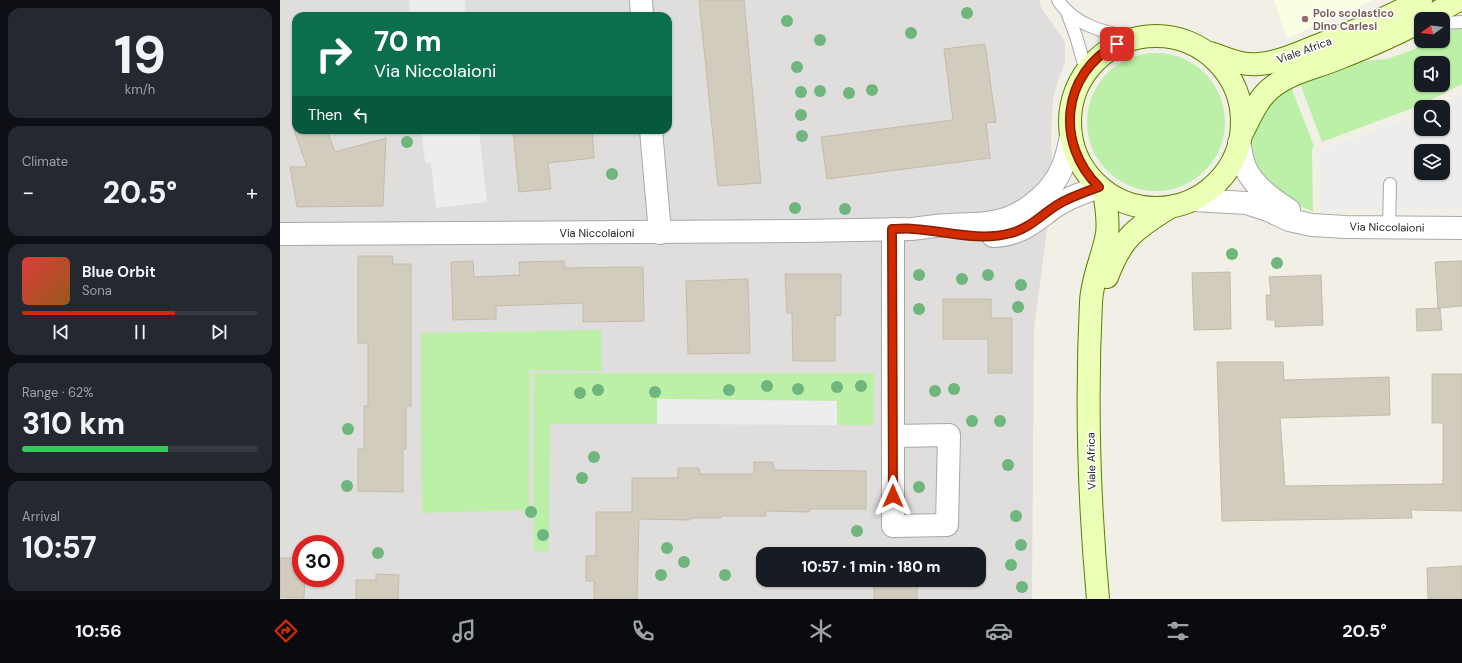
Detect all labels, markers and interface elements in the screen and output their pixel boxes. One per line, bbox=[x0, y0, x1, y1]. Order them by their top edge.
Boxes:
place label: Polo scolastico Dino Carlesi bbox=[1313, 6, 1394, 33]
north arrow bbox=[1414, 12, 1450, 48]
map controls bbox=[1414, 12, 1450, 180]
marker: Polo scolastico Dino Carlesi bbox=[1300, 14, 1310, 24]
text: 19 bbox=[114, 21, 166, 89]
text: 70 m bbox=[374, 23, 442, 60]
pin bbox=[1100, 27, 1134, 61]
icon: right bbox=[308, 28, 360, 80]
icon: arrive bbox=[1106, 33, 1128, 55]
street label: Viale Africa bbox=[1275, 34, 1333, 66]
button: sound bbox=[1414, 56, 1450, 92]
text: Via Niccolaioni bbox=[374, 59, 496, 83]
text: km/h bbox=[125, 81, 155, 98]
button: search bbox=[1414, 100, 1450, 136]
icon: left bbox=[350, 104, 372, 126]
text: Then bbox=[308, 105, 342, 125]
button: layers bbox=[1414, 144, 1450, 180]
text: Climate bbox=[22, 153, 68, 170]
text: 20.5° bbox=[103, 173, 177, 212]
text: − bbox=[22, 178, 34, 207]
text: + bbox=[246, 178, 258, 207]
street label: Via Niccolaioni bbox=[1349, 219, 1425, 235]
street label: Via Niccolaioni bbox=[560, 226, 634, 240]
text: Blue Orbit bbox=[82, 262, 156, 282]
text: Sona bbox=[82, 282, 112, 299]
icon: previous bbox=[50, 321, 72, 343]
icon: pause bbox=[129, 321, 151, 343]
icon: next bbox=[208, 321, 230, 343]
text: Range · 62% bbox=[22, 384, 93, 401]
text: 310 km bbox=[22, 404, 125, 443]
street label: Viale Africa bbox=[1083, 432, 1099, 490]
position arrow bbox=[872, 475, 914, 517]
text: Arrival bbox=[22, 508, 60, 525]
text: 10:57 bbox=[22, 528, 97, 567]
speed limit sign: 30 bbox=[292, 535, 344, 587]
text: 10:57 · 1 min · 180 m bbox=[802, 557, 941, 577]
icon: directions bbox=[272, 617, 300, 645]
icon: music bbox=[450, 617, 478, 645]
icon: phone bbox=[629, 617, 657, 645]
icon: climate bbox=[807, 617, 835, 645]
icon: car bbox=[985, 617, 1013, 645]
icon: filters bbox=[1164, 617, 1192, 645]
text: 10:56 bbox=[75, 619, 122, 643]
text: 20.5° bbox=[1342, 619, 1387, 643]

